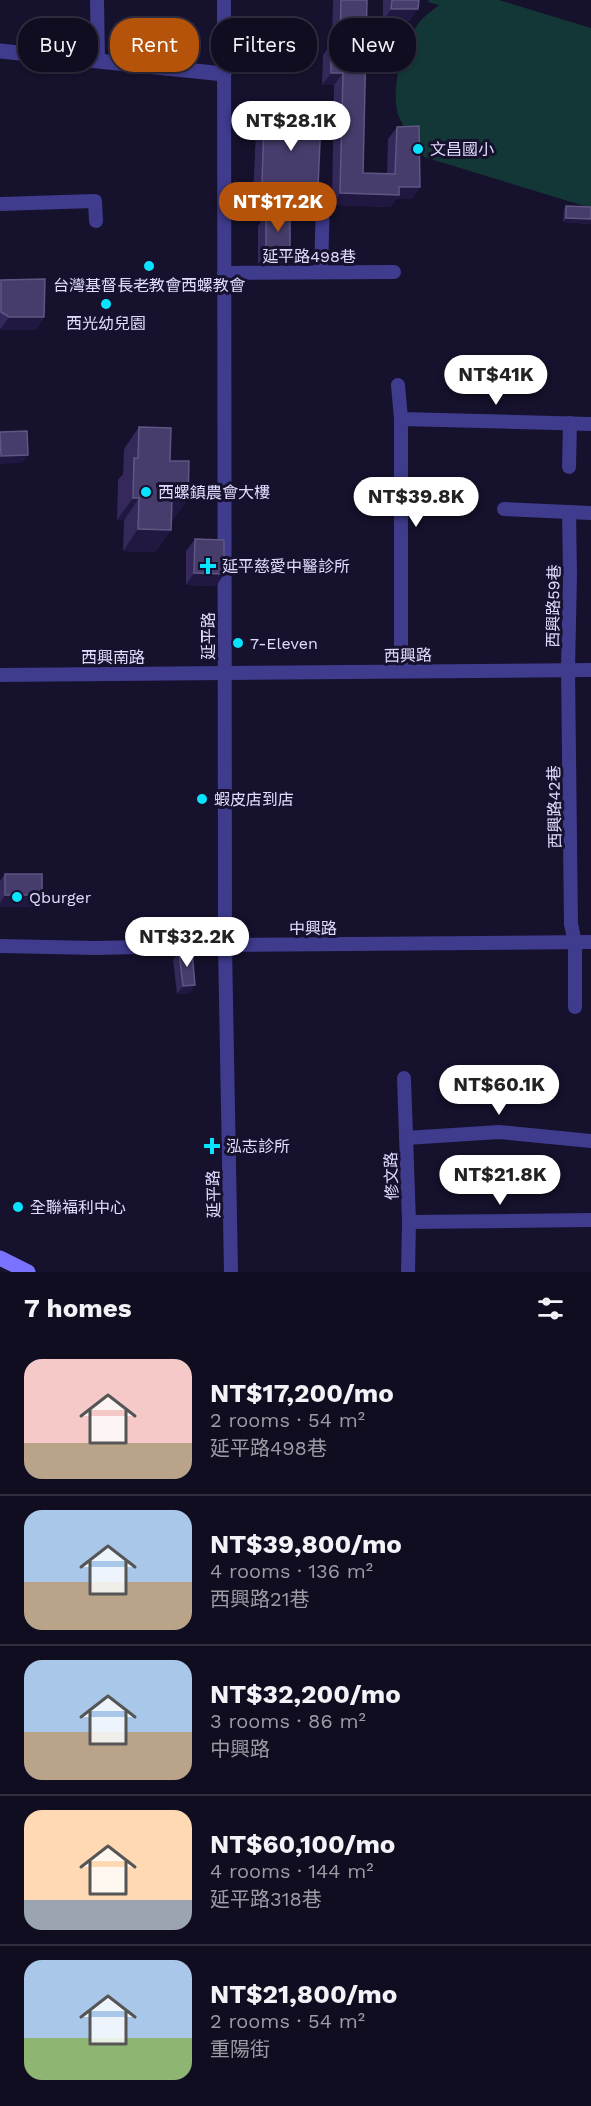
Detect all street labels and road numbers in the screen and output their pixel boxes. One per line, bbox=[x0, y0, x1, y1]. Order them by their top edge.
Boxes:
street label: 延平路498巷 bbox=[262, 247, 356, 266]
street label: 西興路59巷 bbox=[543, 564, 564, 648]
street label: 延平路 bbox=[199, 612, 218, 660]
street label: 西興路 bbox=[384, 646, 432, 665]
street label: 西興南路 bbox=[81, 648, 145, 667]
street label: 西興路42巷 bbox=[544, 765, 565, 849]
street label: 中興路 bbox=[289, 919, 337, 938]
street label: 修文路 bbox=[381, 1152, 402, 1200]
street label: 延平路 bbox=[204, 1170, 223, 1218]

